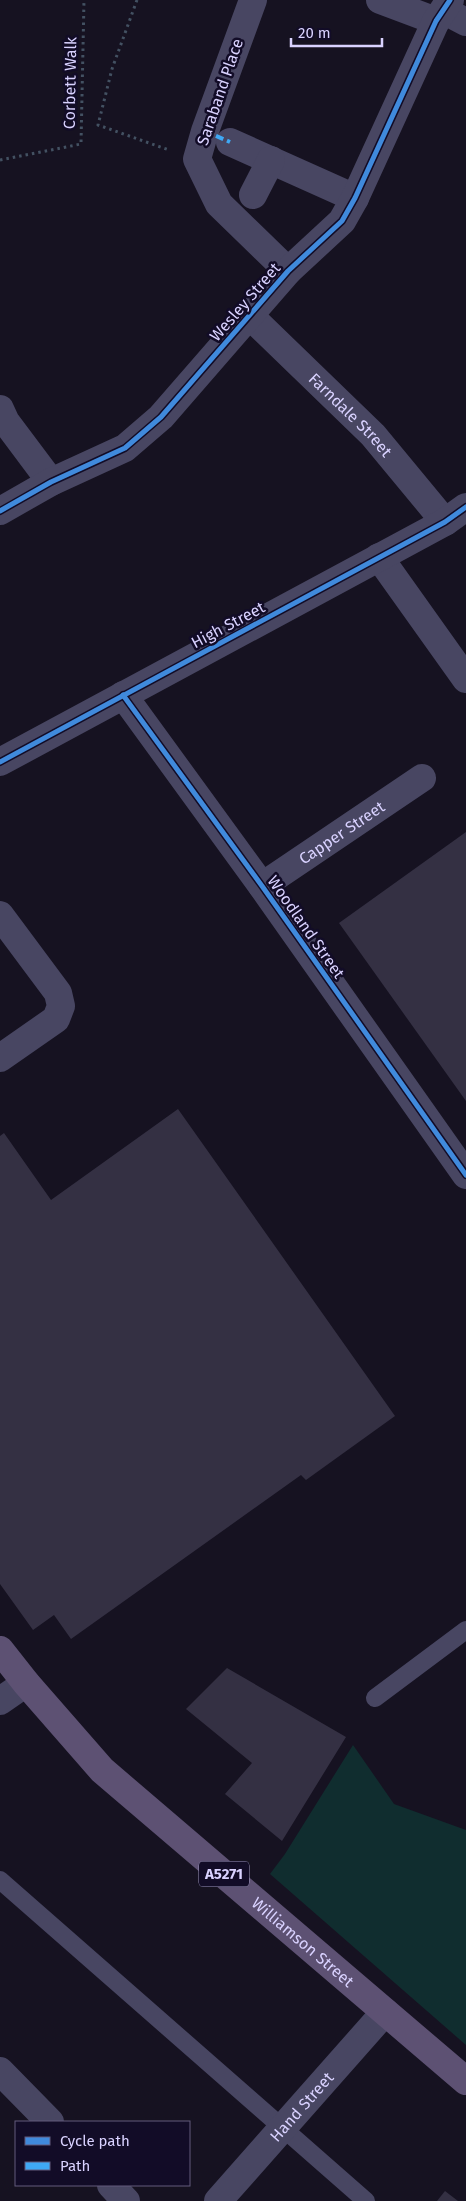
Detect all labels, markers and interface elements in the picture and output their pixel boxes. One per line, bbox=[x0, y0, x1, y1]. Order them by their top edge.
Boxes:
scale bar bbox=[291, 15, 382, 47]
text: 20 m bbox=[298, 24, 331, 42]
street label: Corbett Walk bbox=[60, 36, 80, 129]
street label: Saraband Place bbox=[193, 36, 247, 148]
street label: Wesley Street bbox=[206, 259, 284, 345]
street label: Farndale Street bbox=[305, 369, 396, 461]
street label: High Street bbox=[188, 598, 268, 652]
street label: Capper Street bbox=[295, 797, 388, 868]
street label: Woodland Street bbox=[263, 872, 349, 982]
road number: A5271 bbox=[199, 1862, 249, 1886]
street label: Williamson Street bbox=[248, 1893, 358, 1991]
street label: Hand Street bbox=[266, 2068, 337, 2145]
legend bbox=[15, 2121, 190, 2186]
text: Cycle path bbox=[60, 2132, 130, 2150]
text: Path bbox=[60, 2157, 90, 2175]

